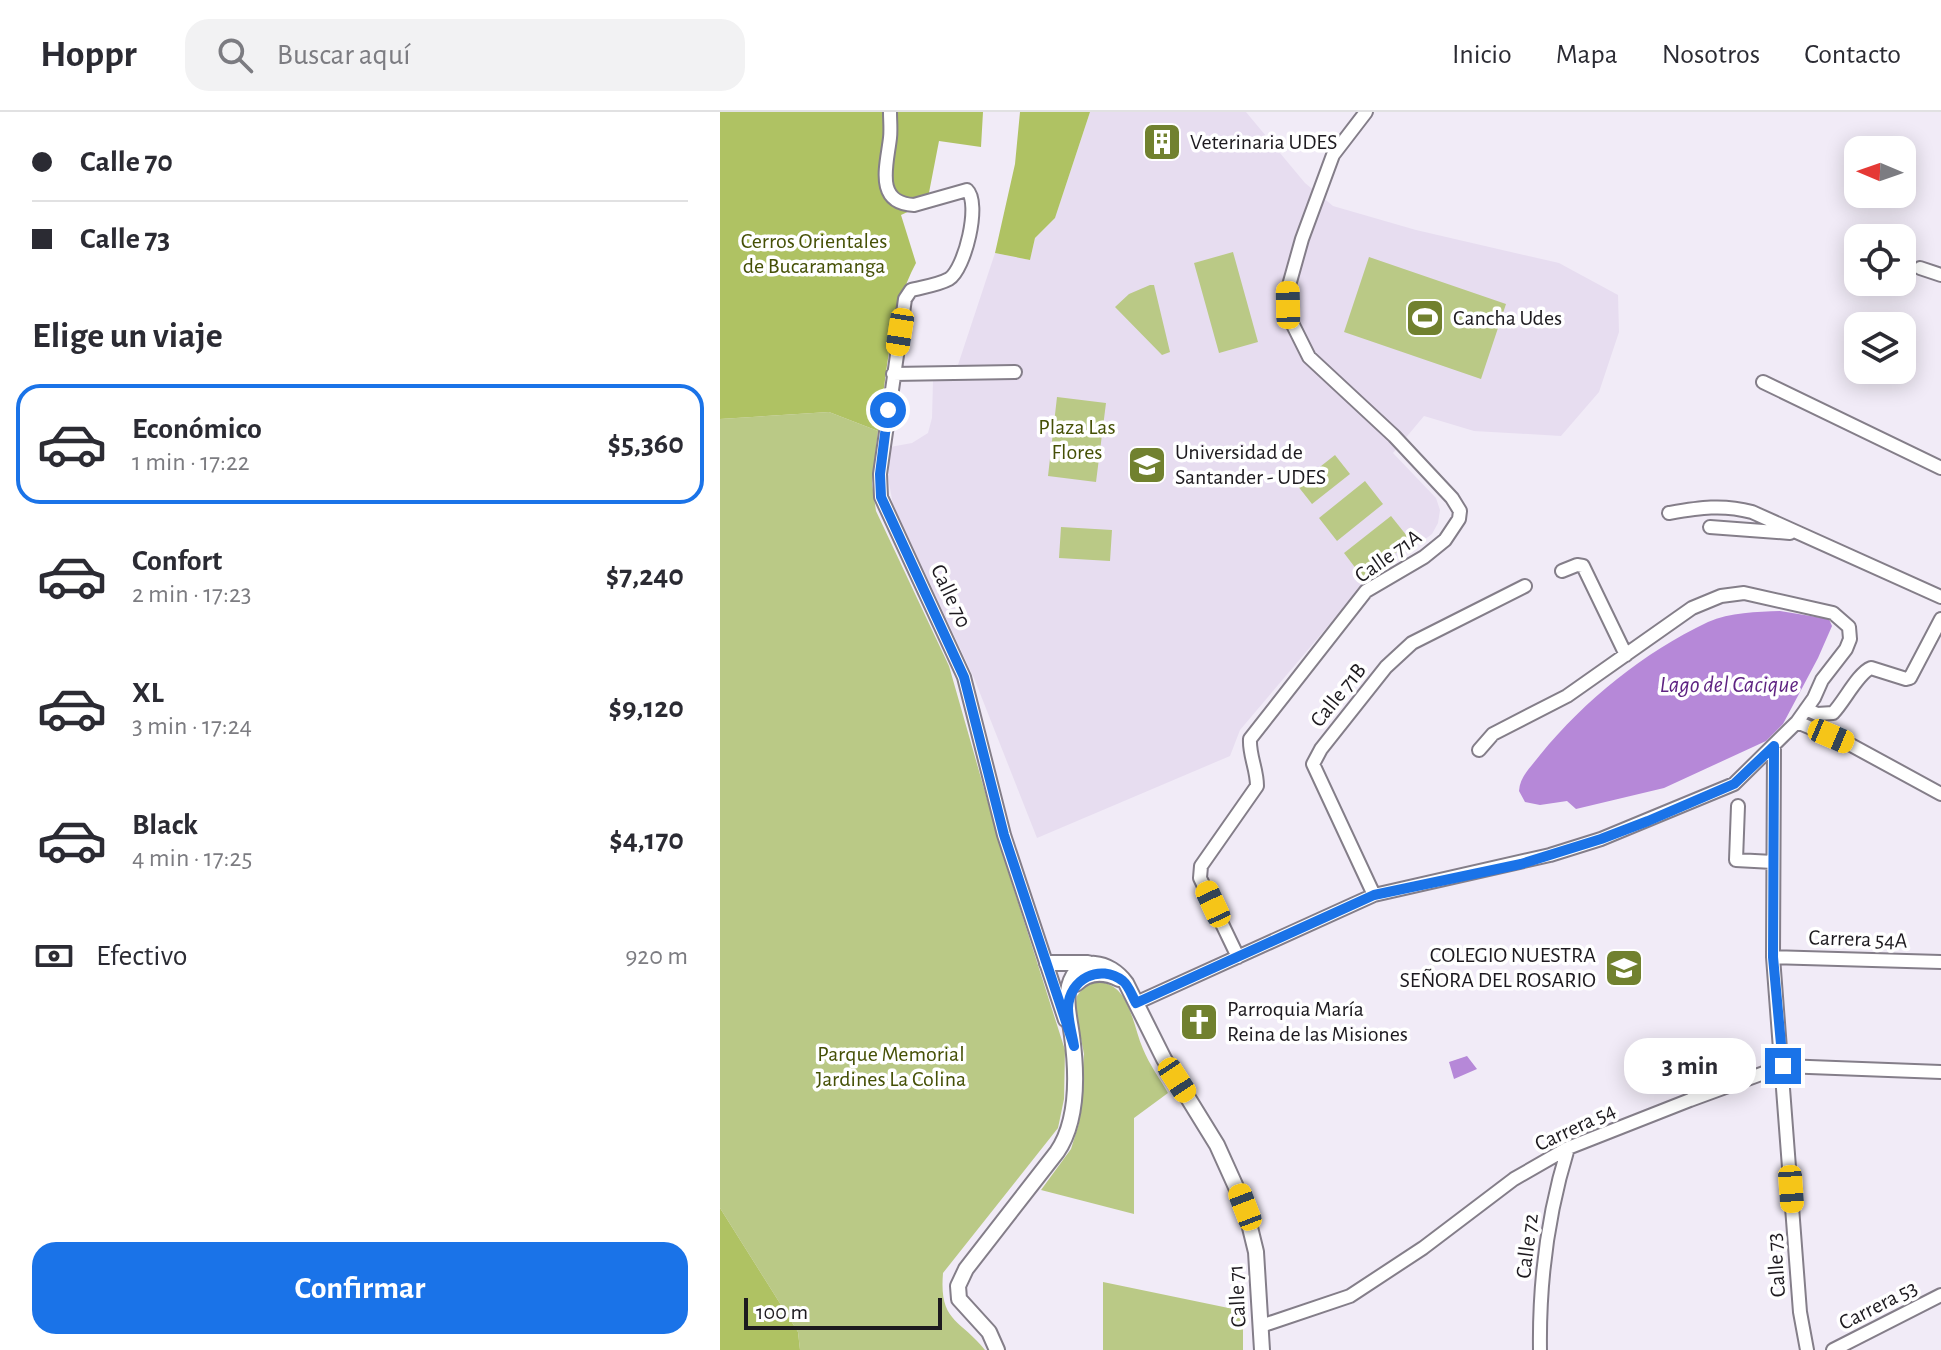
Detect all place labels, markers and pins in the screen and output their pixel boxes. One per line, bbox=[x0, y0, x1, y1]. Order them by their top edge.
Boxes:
building icon: Veterinaria UDES bbox=[1141, 121, 1183, 163]
place label: Veterinaria UDES bbox=[1190, 131, 1337, 153]
sports icon: Cancha Udes bbox=[1404, 297, 1446, 339]
place label: Cancha Udes bbox=[1453, 307, 1562, 329]
place label: Universidad de Santander - UDES bbox=[1175, 441, 1326, 488]
school or university icon: Universidad de Santander - UDES bbox=[1126, 444, 1168, 486]
place label: COLEGIO NUESTRA SEÑORA DEL ROSARIO bbox=[1399, 944, 1596, 991]
school or university icon: COLEGIO NUESTRA SEÑORA DEL ROSARIO bbox=[1603, 947, 1645, 989]
place label: Parroquia María Reina de las Misiones bbox=[1227, 998, 1408, 1045]
church icon: Parroquia María Reina de las Misiones bbox=[1178, 1001, 1220, 1043]

